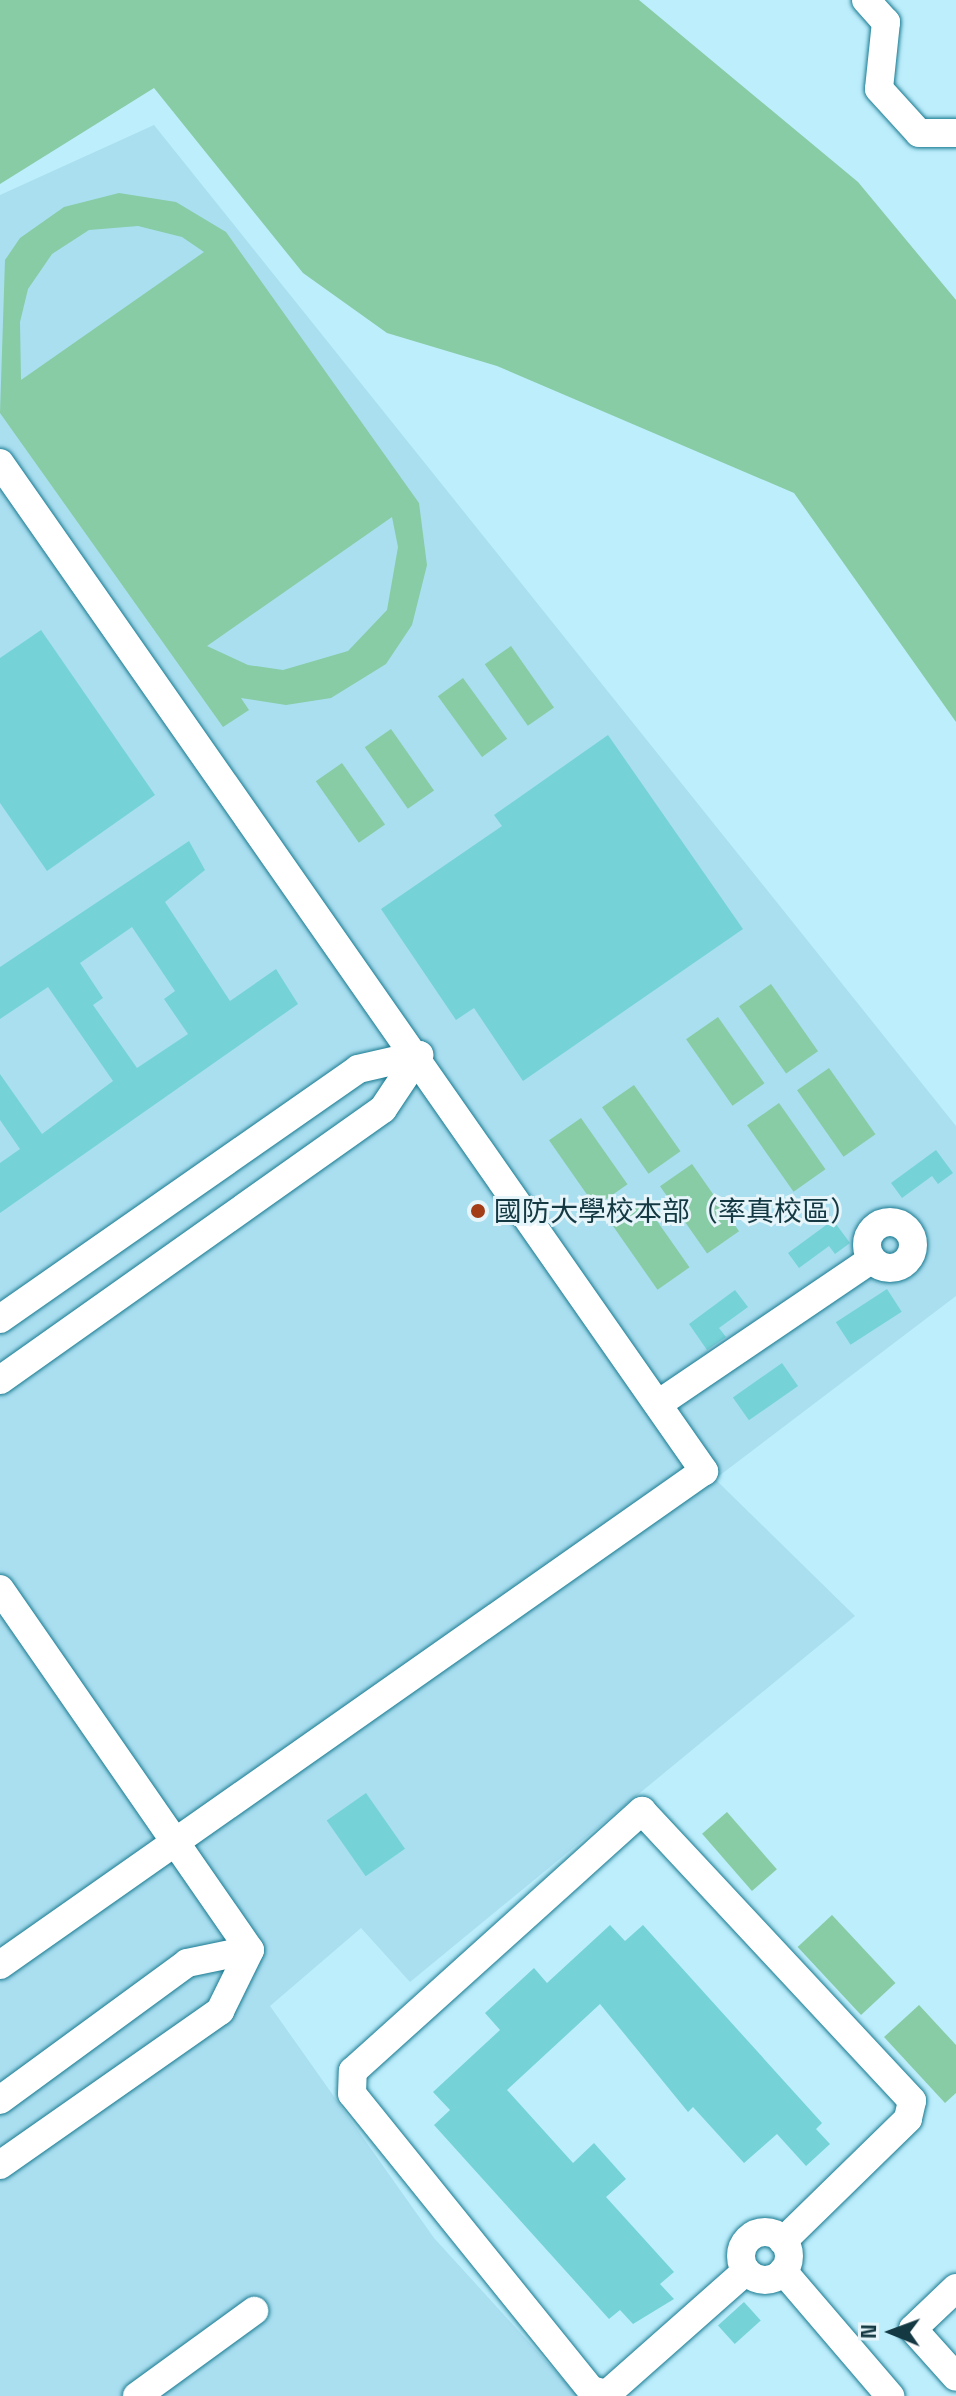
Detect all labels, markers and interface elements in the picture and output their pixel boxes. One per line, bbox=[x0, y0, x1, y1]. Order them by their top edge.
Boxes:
place label: 國防大學校本部（率真校區） bbox=[494, 1194, 858, 1228]
marker: 國防大學校本部（率真校區） bbox=[469, 1202, 487, 1220]
north arrow bbox=[852, 2292, 932, 2372]
text: N bbox=[854, 2324, 882, 2339]

